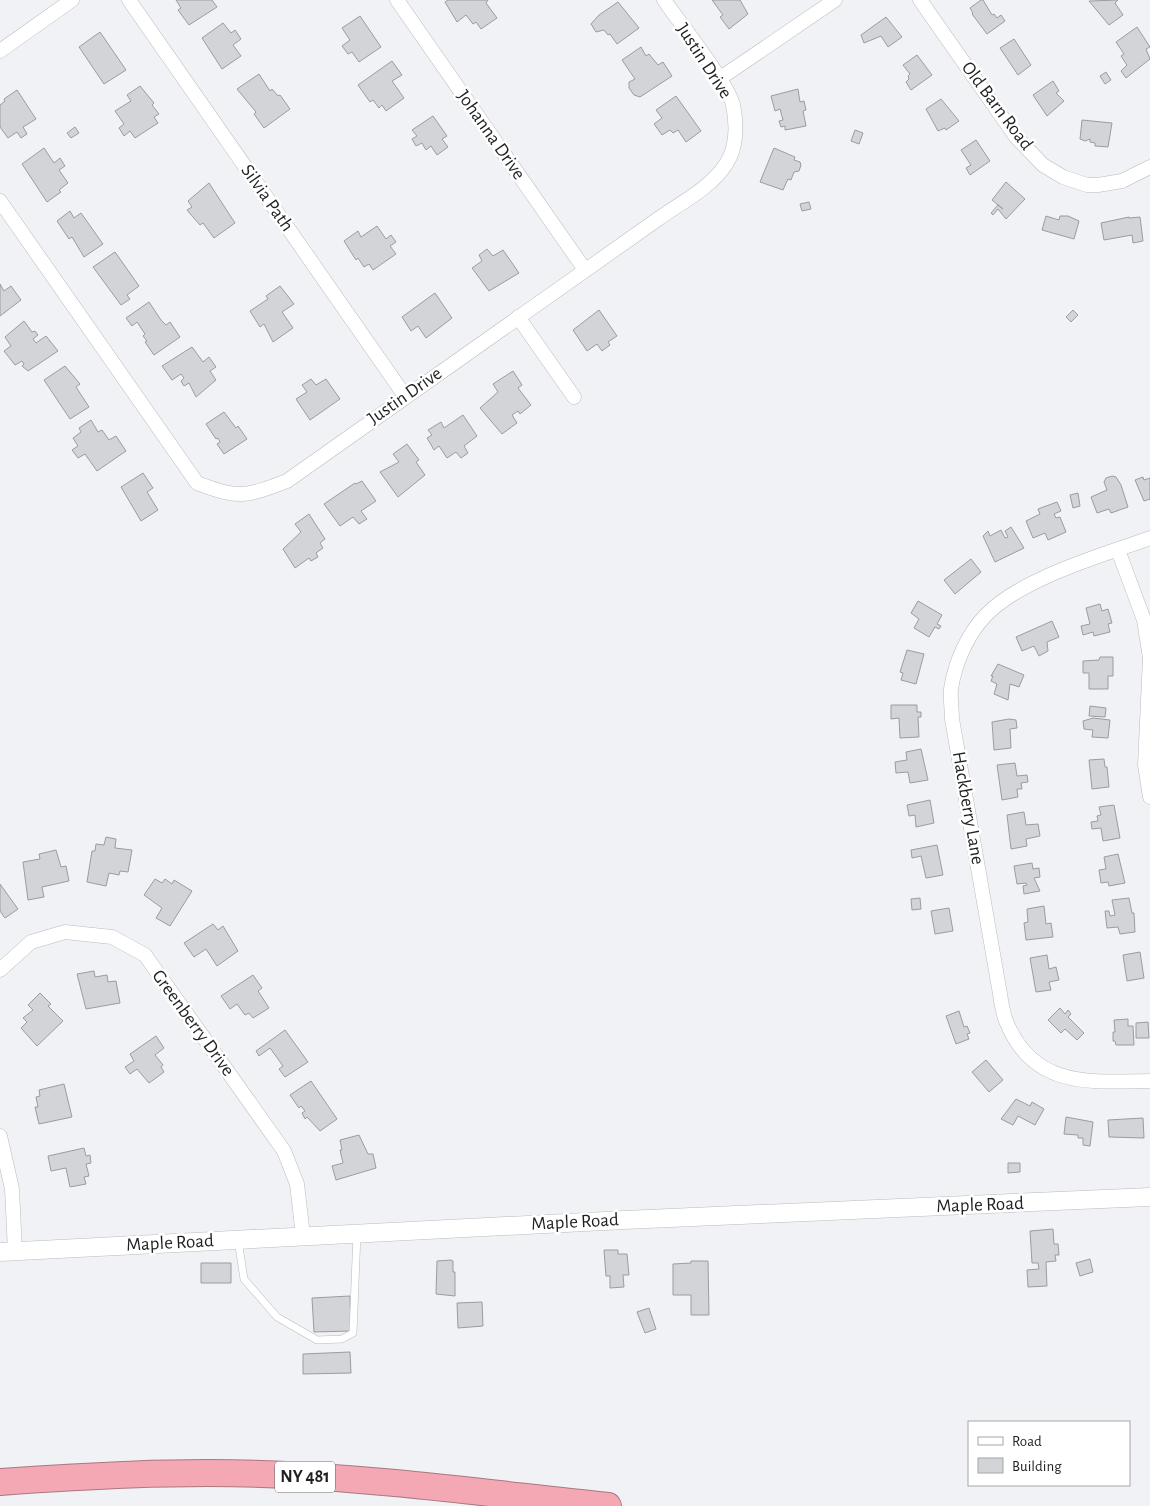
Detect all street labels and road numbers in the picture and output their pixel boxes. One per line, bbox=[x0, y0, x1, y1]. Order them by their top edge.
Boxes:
street label: Justin Drive bbox=[673, 20, 735, 102]
street label: Old Barn Road bbox=[958, 58, 1036, 154]
street label: Johanna Drive bbox=[453, 87, 529, 183]
street label: Silvia Path bbox=[237, 161, 297, 235]
street label: Justin Drive bbox=[365, 364, 445, 428]
street label: Hackberry Lane bbox=[949, 750, 987, 866]
street label: Greenberry Drive bbox=[148, 966, 238, 1080]
street label: Maple Road bbox=[936, 1194, 1024, 1216]
street label: Maple Road bbox=[531, 1210, 619, 1234]
street label: Maple Road bbox=[126, 1231, 214, 1255]
road number: NY 481 bbox=[275, 1461, 335, 1492]

